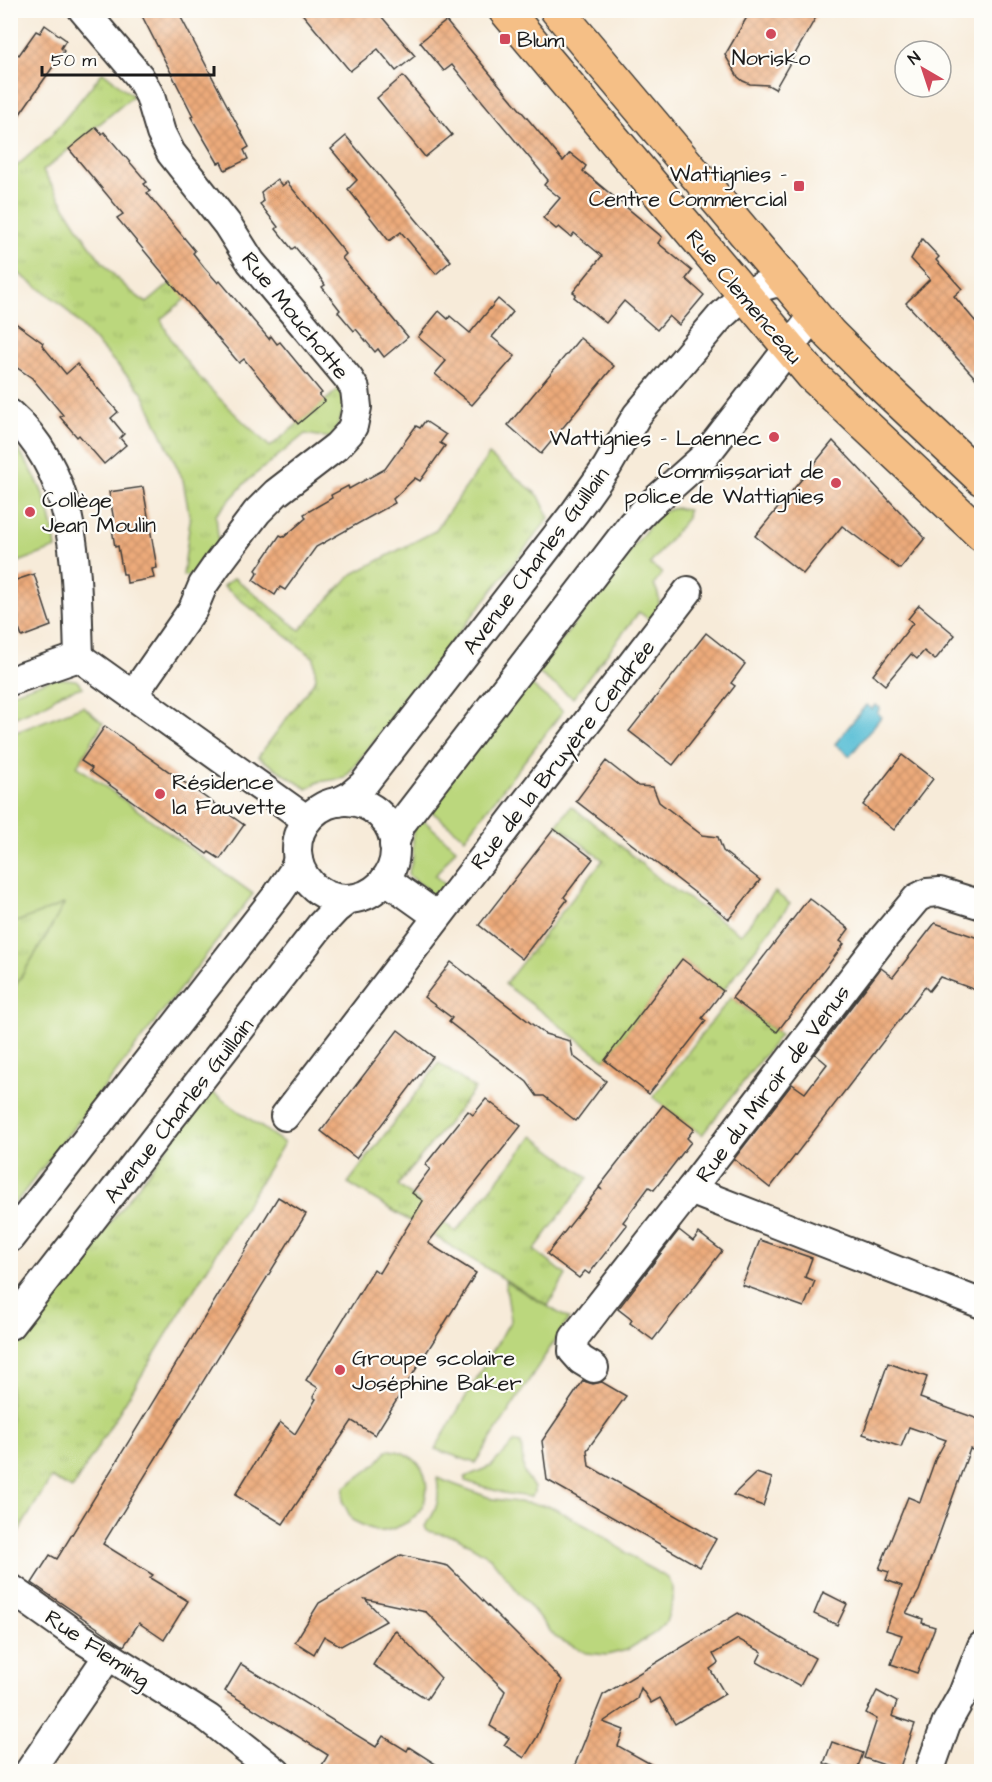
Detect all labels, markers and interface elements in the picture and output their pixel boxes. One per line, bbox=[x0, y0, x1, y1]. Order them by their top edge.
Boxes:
place label: Blum bbox=[517, 25, 564, 56]
marker: Norisko bbox=[764, 27, 778, 41]
marker: Blum bbox=[498, 32, 512, 46]
scale bar bbox=[42, 39, 214, 77]
north arrow bbox=[893, 39, 953, 99]
place label: Norisko bbox=[732, 43, 811, 74]
text: N bbox=[903, 46, 925, 70]
text: 50 m bbox=[51, 48, 96, 73]
place label: Wattignies – Centre Commercial bbox=[589, 159, 787, 215]
marker: Wattignies – Centre Commercial bbox=[792, 179, 806, 193]
street label: Rue Clemenceau bbox=[678, 223, 809, 371]
street label: Rue Mouchotte bbox=[234, 245, 356, 386]
place label: Wattignies – Laennec bbox=[550, 423, 762, 455]
marker: Wattignies – Laennec bbox=[767, 430, 781, 444]
place label: Commissariat de police de Wattignies bbox=[624, 456, 824, 513]
street label: Avenue Charles Guillain bbox=[455, 461, 617, 661]
marker: Commissariat de police de Wattignies bbox=[829, 476, 843, 490]
place label: Collège Jean Moulin bbox=[42, 485, 156, 541]
marker: Collège Jean Moulin bbox=[23, 505, 37, 519]
street label: Rue de la Bruyère Cendrée bbox=[463, 633, 664, 877]
place label: Résidence la Fauvette bbox=[172, 767, 286, 823]
marker: Résidence la Fauvette bbox=[153, 787, 167, 801]
street label: Rue du Miroir de Venus bbox=[689, 979, 858, 1189]
street label: Avenue Charles Guillain bbox=[97, 1012, 261, 1210]
place label: Groupe scolaire Joséphine Baker bbox=[352, 1343, 522, 1399]
marker: Groupe scolaire Joséphine Baker bbox=[333, 1363, 347, 1377]
street label: Rue Fleming bbox=[38, 1603, 156, 1697]

